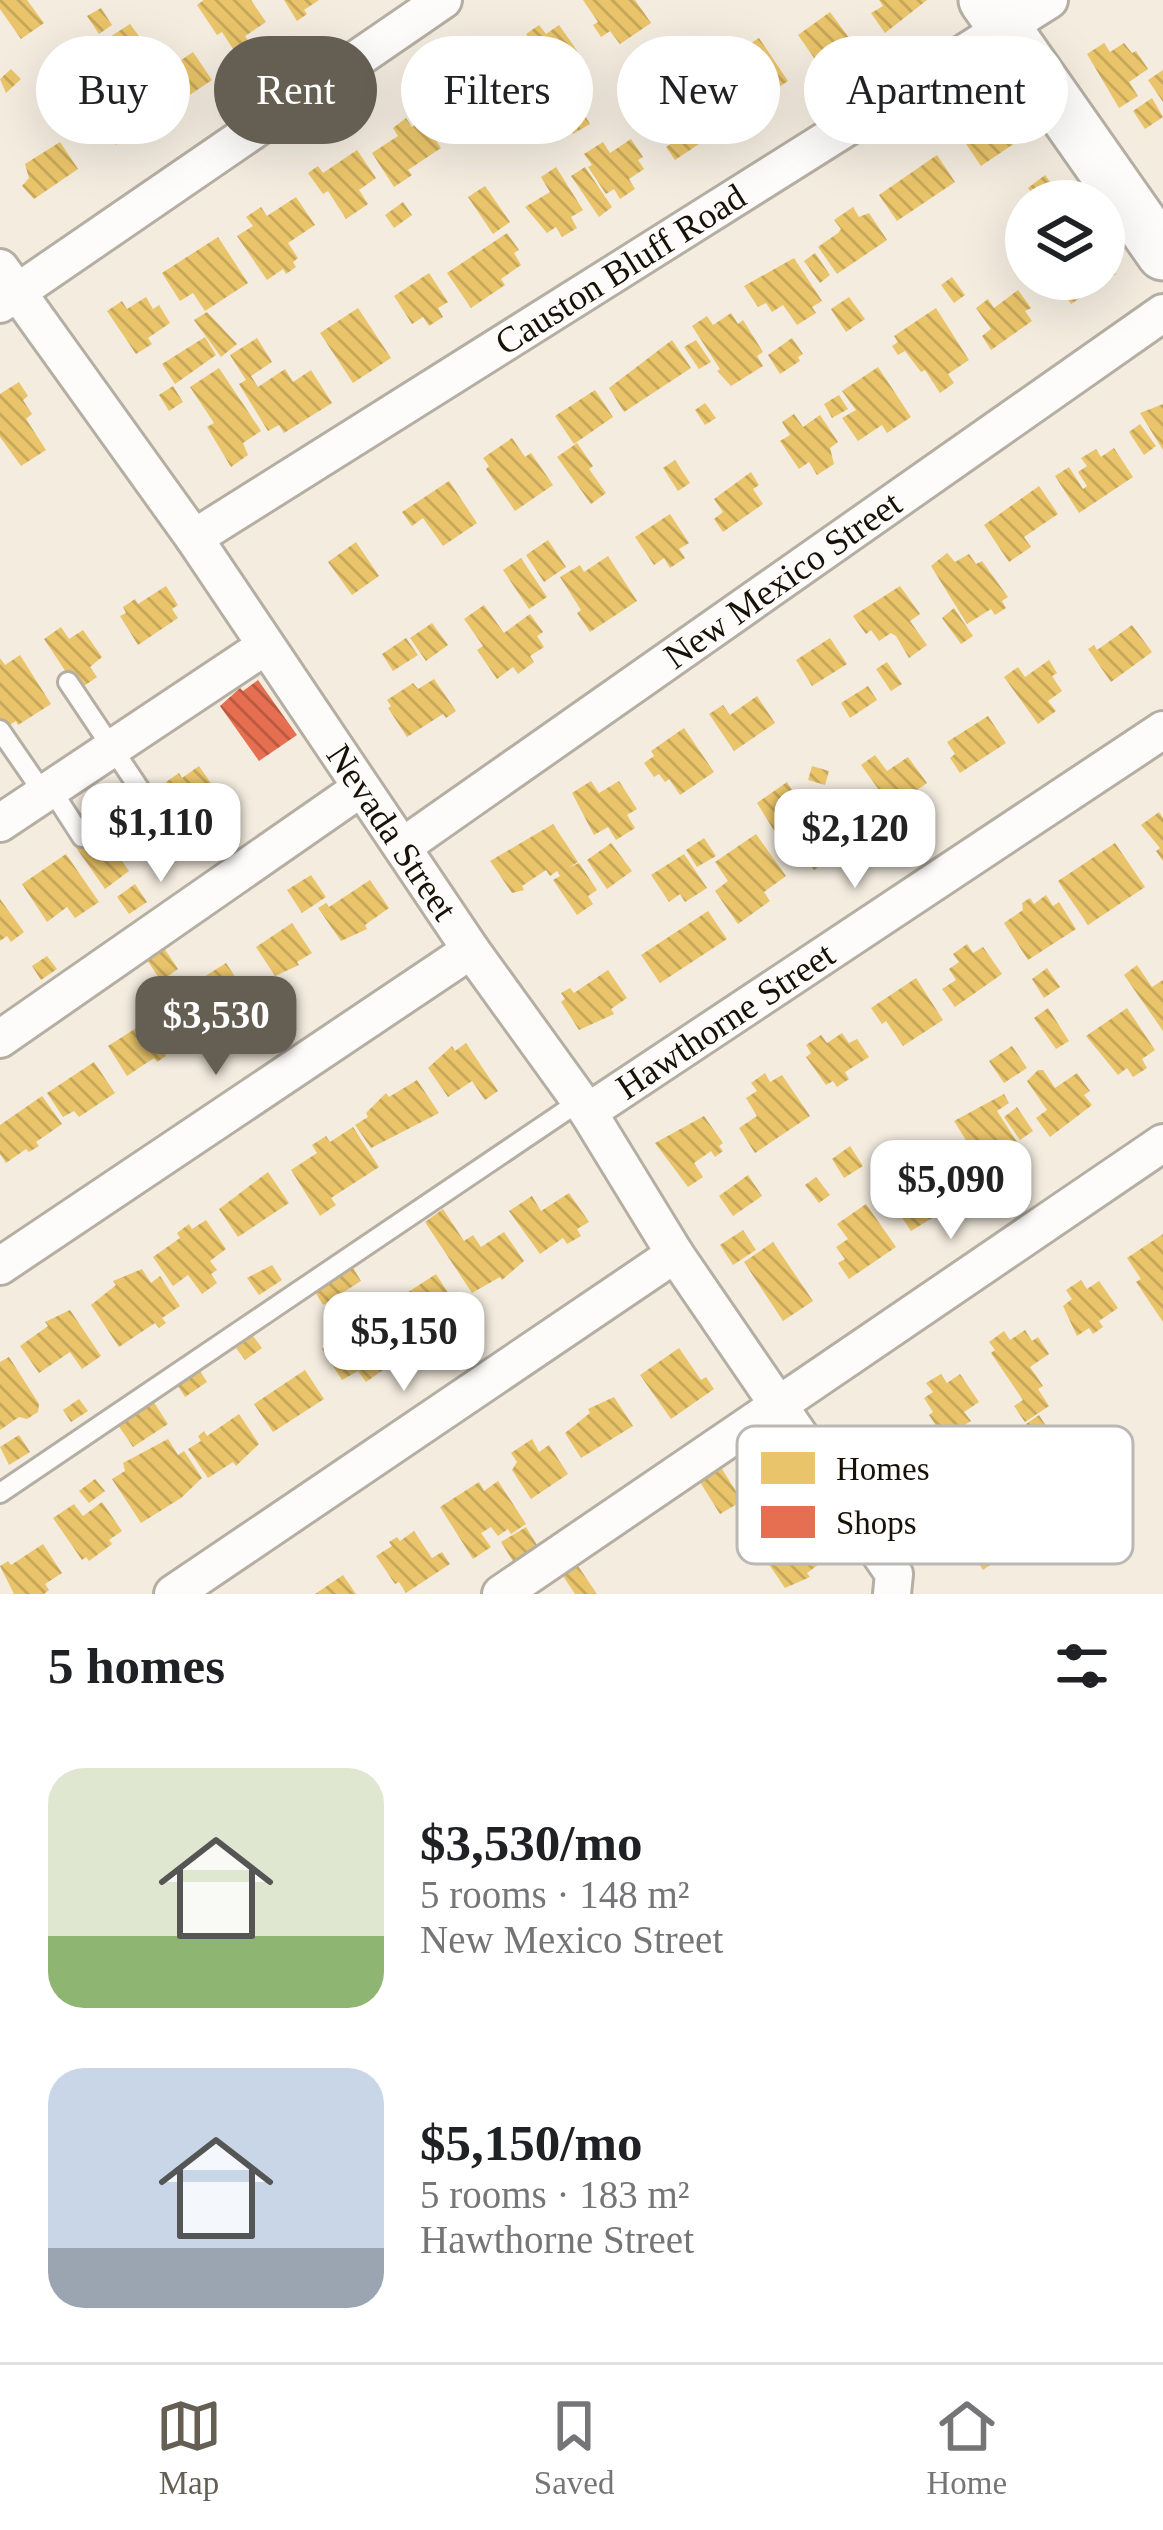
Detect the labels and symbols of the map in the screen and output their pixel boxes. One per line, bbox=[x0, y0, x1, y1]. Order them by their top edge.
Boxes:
street label: Causton Bluff Road bbox=[488, 176, 753, 363]
street label: New Mexico Street bbox=[657, 483, 909, 677]
street label: Nevada Street bbox=[319, 737, 465, 928]
pin: $1,110 bbox=[63, 783, 259, 885]
pin: $2,120 bbox=[757, 789, 953, 891]
street label: Hawthorne Street bbox=[609, 934, 842, 1107]
pin: $3,530 bbox=[118, 976, 314, 1078]
pin: $5,090 bbox=[853, 1140, 1049, 1242]
pin: $5,150 bbox=[306, 1292, 502, 1394]
legend bbox=[737, 1426, 1133, 1564]
text: Homes bbox=[836, 1451, 930, 1487]
text: Shops bbox=[836, 1505, 917, 1541]

